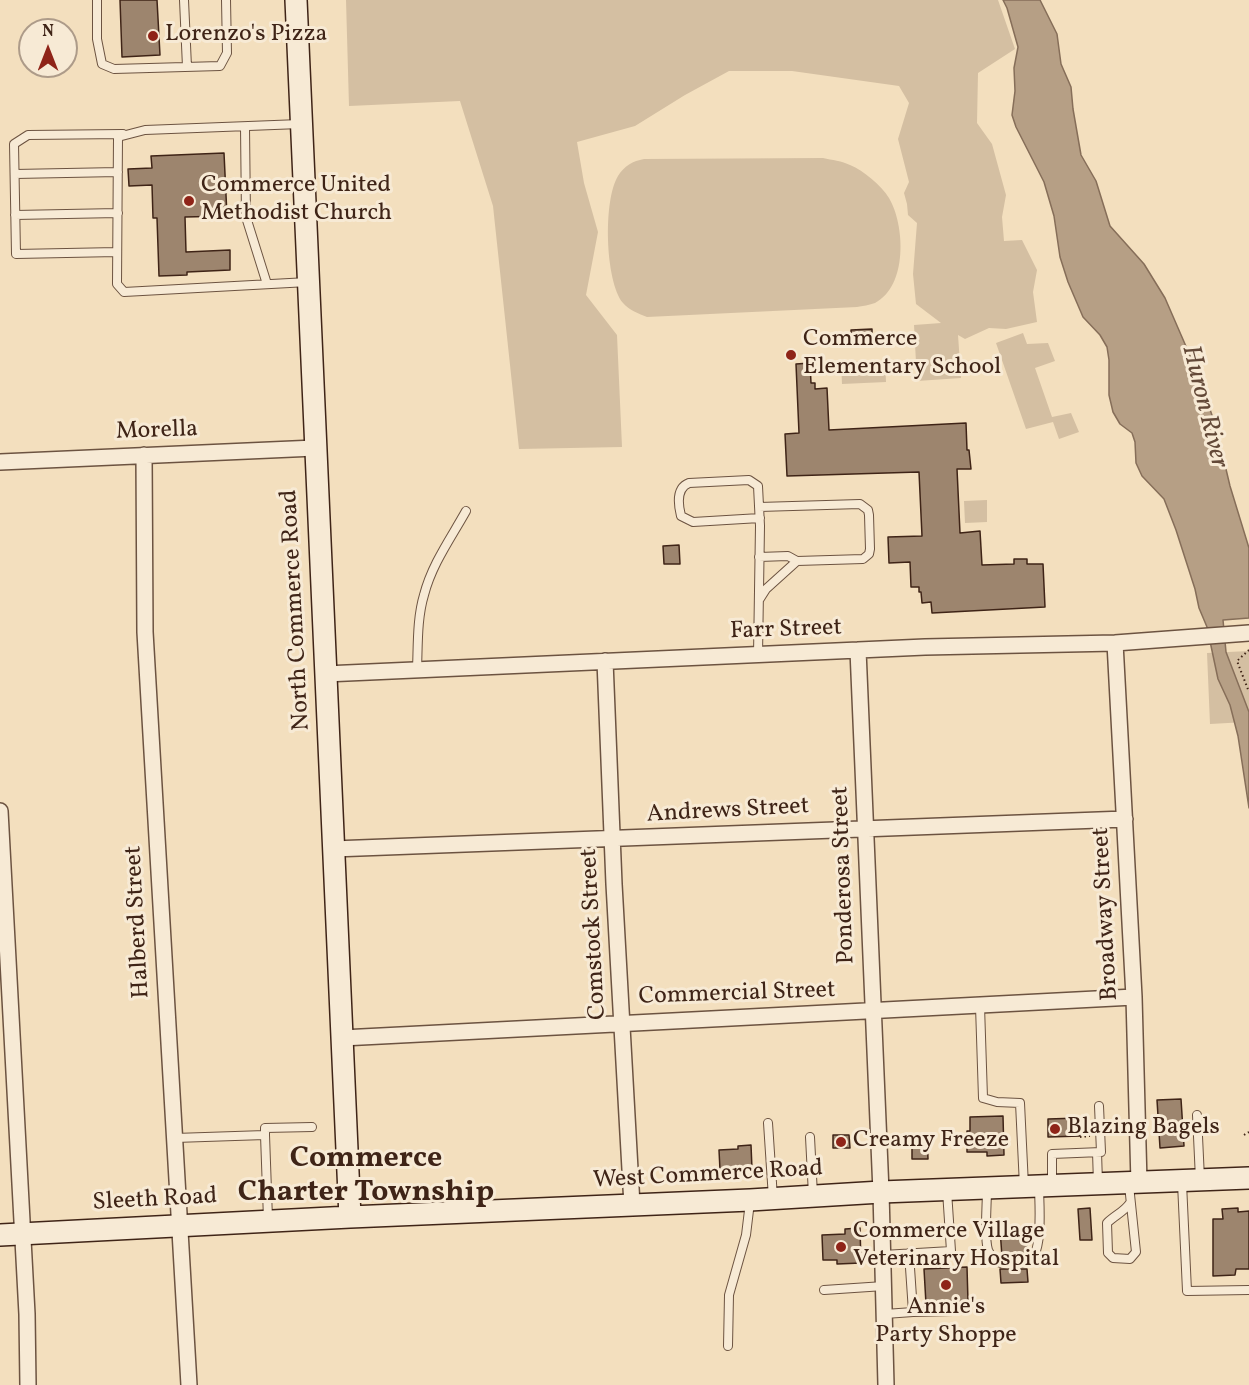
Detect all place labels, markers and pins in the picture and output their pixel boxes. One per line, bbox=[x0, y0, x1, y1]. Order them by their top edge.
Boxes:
place label: Lorenzo's Pizza bbox=[165, 22, 328, 50]
marker: Lorenzo's Pizza bbox=[146, 29, 160, 43]
place label: Commerce United Methodist Church bbox=[201, 173, 392, 229]
marker: Commerce United Methodist Church bbox=[182, 194, 196, 208]
place label: Commerce Elementary School bbox=[803, 327, 1001, 383]
marker: Commerce Elementary School bbox=[784, 348, 798, 362]
place label: Blazing Bagels bbox=[1067, 1115, 1220, 1143]
marker: Blazing Bagels bbox=[1048, 1122, 1062, 1136]
place label: Creamy Freeze bbox=[853, 1128, 1009, 1156]
marker: Creamy Freeze bbox=[834, 1135, 848, 1149]
place label: Commerce Village Veterinary Hospital bbox=[853, 1219, 1059, 1275]
marker: Commerce Village Veterinary Hospital bbox=[834, 1240, 848, 1254]
marker: Annie's Party Shoppe bbox=[939, 1278, 953, 1292]
place label: Annie's Party Shoppe bbox=[875, 1295, 1017, 1351]

